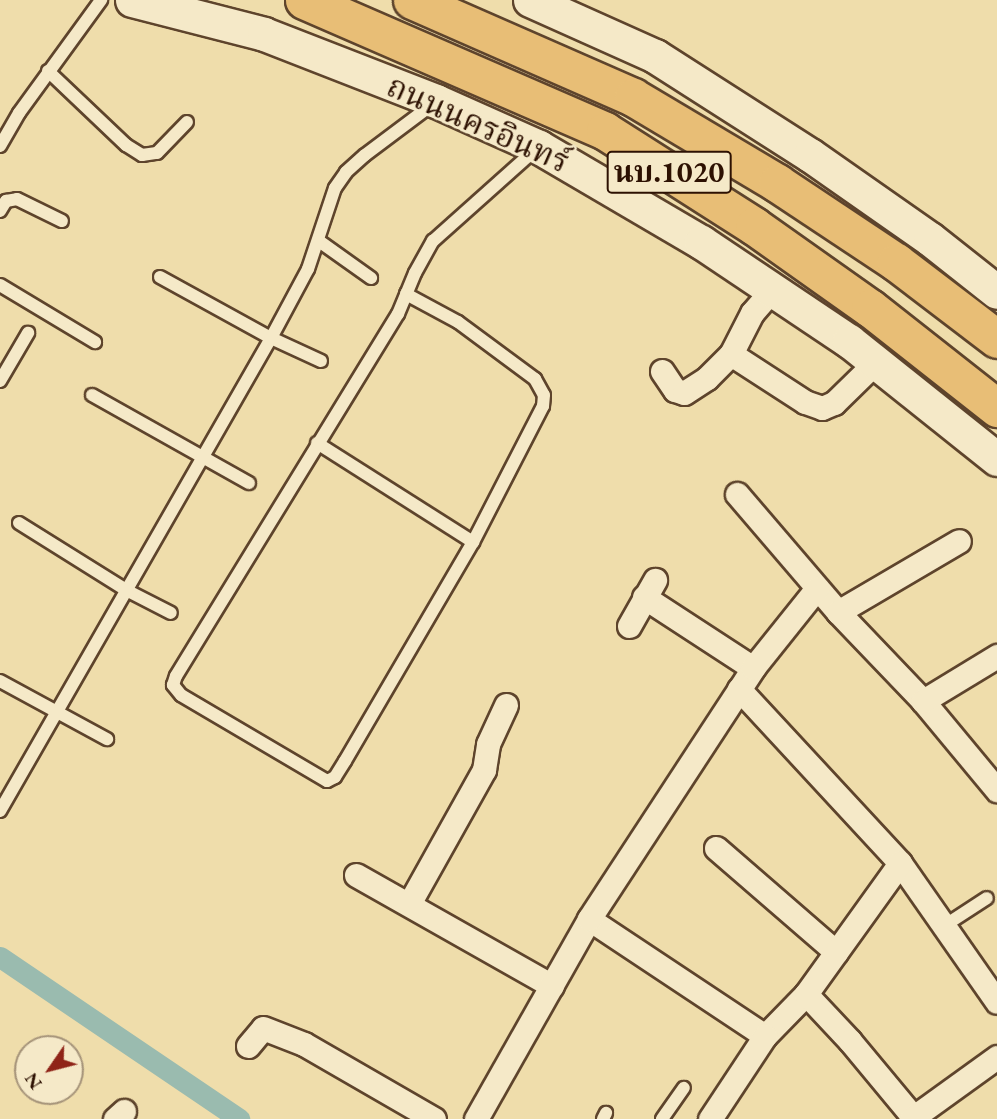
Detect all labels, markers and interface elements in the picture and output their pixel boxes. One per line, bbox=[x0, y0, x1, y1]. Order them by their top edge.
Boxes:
street label: ถนนนครอินทร์ bbox=[381, 67, 575, 181]
road number: นบ.1020 bbox=[606, 146, 732, 198]
north arrow bbox=[14, 1035, 84, 1105]
text: N bbox=[18, 1068, 48, 1095]

